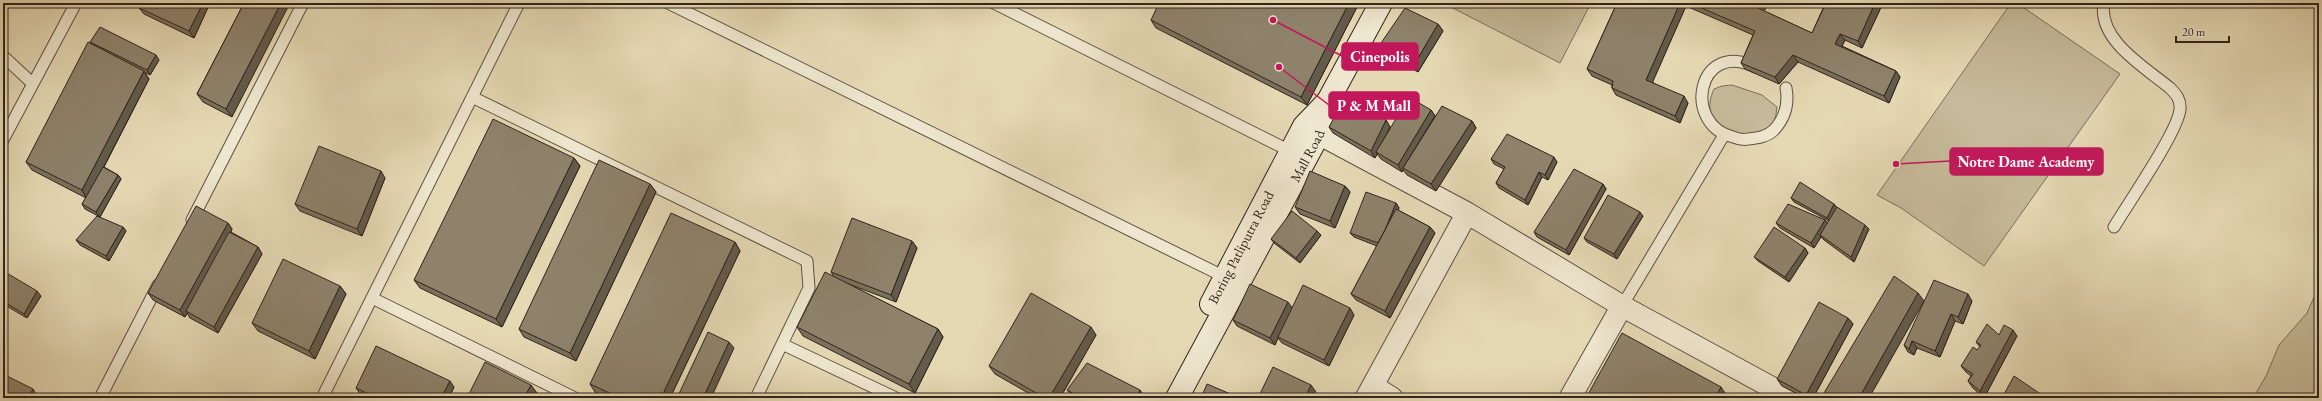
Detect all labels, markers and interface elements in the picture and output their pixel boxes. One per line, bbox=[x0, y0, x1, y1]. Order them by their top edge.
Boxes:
scale bar bbox=[2176, 18, 2229, 44]
text: 20 m bbox=[2182, 24, 2206, 40]
callout: Cinepolis bbox=[1342, 43, 1418, 70]
text: Cinepolis bbox=[1350, 47, 1410, 66]
callout: P & M Mall bbox=[1329, 92, 1419, 119]
text: P & M Mall bbox=[1337, 96, 1412, 115]
street label: Mall Road bbox=[1286, 127, 1329, 185]
callout: Notre Dame Academy bbox=[1950, 148, 2103, 175]
text: Notre Dame Academy bbox=[1958, 152, 2095, 171]
street label: Boring Patliputra Road bbox=[1204, 187, 1278, 307]

